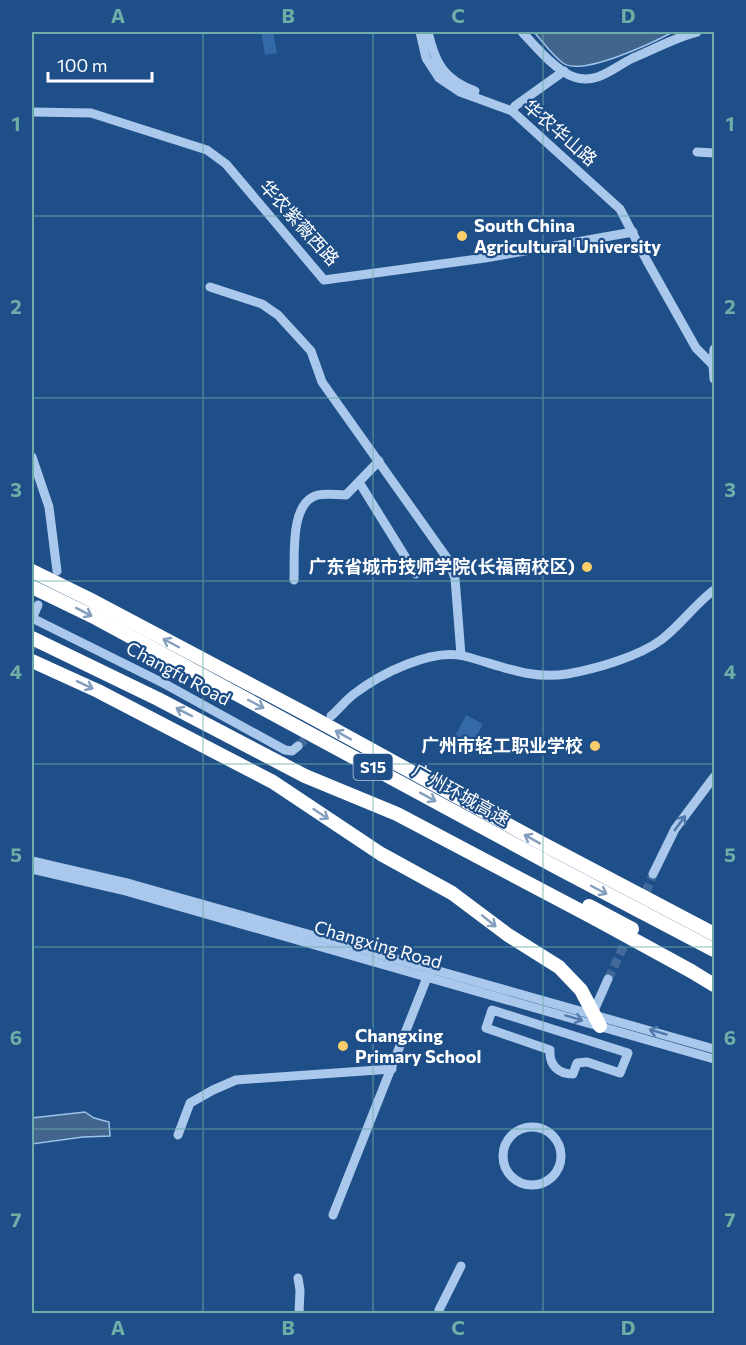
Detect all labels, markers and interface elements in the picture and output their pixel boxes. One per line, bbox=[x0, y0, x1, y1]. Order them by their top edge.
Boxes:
text: A bbox=[111, 3, 125, 27]
text: B bbox=[281, 3, 295, 27]
text: C bbox=[451, 3, 465, 27]
text: D bbox=[621, 3, 635, 27]
scale bar bbox=[48, 45, 152, 83]
text: 100 m bbox=[57, 54, 107, 76]
street label: 华农华山路 bbox=[519, 94, 602, 170]
text: 1 bbox=[11, 111, 21, 135]
text: 1 bbox=[725, 111, 735, 135]
street label: 华农紫薇西路 bbox=[255, 175, 344, 270]
place label: South China Agricultural University bbox=[474, 214, 661, 257]
marker: South China Agricultural University bbox=[455, 229, 469, 243]
text: 2 bbox=[10, 294, 22, 318]
text: 2 bbox=[724, 294, 736, 318]
text: 3 bbox=[10, 477, 22, 501]
text: 3 bbox=[724, 477, 736, 501]
place label: 广东省城市技师学院(长福南校区) bbox=[308, 555, 575, 577]
marker: 广东省城市技师学院(长福南校区) bbox=[580, 560, 594, 574]
one-way arrow bbox=[75, 607, 93, 619]
street label: Changfu Road bbox=[123, 636, 234, 710]
one-way arrow bbox=[163, 637, 181, 648]
text: 4 bbox=[10, 659, 22, 683]
text: 4 bbox=[724, 659, 736, 683]
one-way arrow bbox=[75, 680, 93, 692]
one-way arrow bbox=[247, 698, 264, 710]
one-way arrow bbox=[175, 706, 193, 718]
one-way arrow bbox=[335, 729, 352, 741]
place label: 广州市轻工职业学校 bbox=[421, 734, 583, 756]
marker: 广州市轻工职业学校 bbox=[588, 739, 602, 753]
road number: S15 bbox=[354, 754, 392, 780]
street label: 广州环城高速 bbox=[409, 758, 514, 830]
one-way arrow bbox=[418, 792, 436, 803]
one-way arrow bbox=[313, 808, 329, 820]
one-way arrow bbox=[674, 815, 686, 831]
one-way arrow bbox=[524, 833, 542, 844]
text: 5 bbox=[10, 842, 22, 866]
text: 5 bbox=[724, 842, 736, 866]
one-way arrow bbox=[590, 884, 607, 896]
one-way arrow bbox=[481, 914, 497, 927]
street label: Changxing Road bbox=[312, 915, 445, 973]
one-way arrow bbox=[564, 1013, 583, 1024]
place label: Changxing Primary School bbox=[355, 1024, 481, 1067]
text: 6 bbox=[10, 1025, 22, 1049]
text: 6 bbox=[724, 1025, 736, 1049]
one-way arrow bbox=[649, 1026, 668, 1037]
marker: Changxing Primary School bbox=[336, 1039, 350, 1053]
text: 7 bbox=[11, 1207, 22, 1231]
text: 7 bbox=[725, 1207, 736, 1231]
text: A bbox=[111, 1315, 125, 1339]
text: B bbox=[281, 1315, 295, 1339]
text: C bbox=[451, 1315, 465, 1339]
text: D bbox=[621, 1315, 635, 1339]

